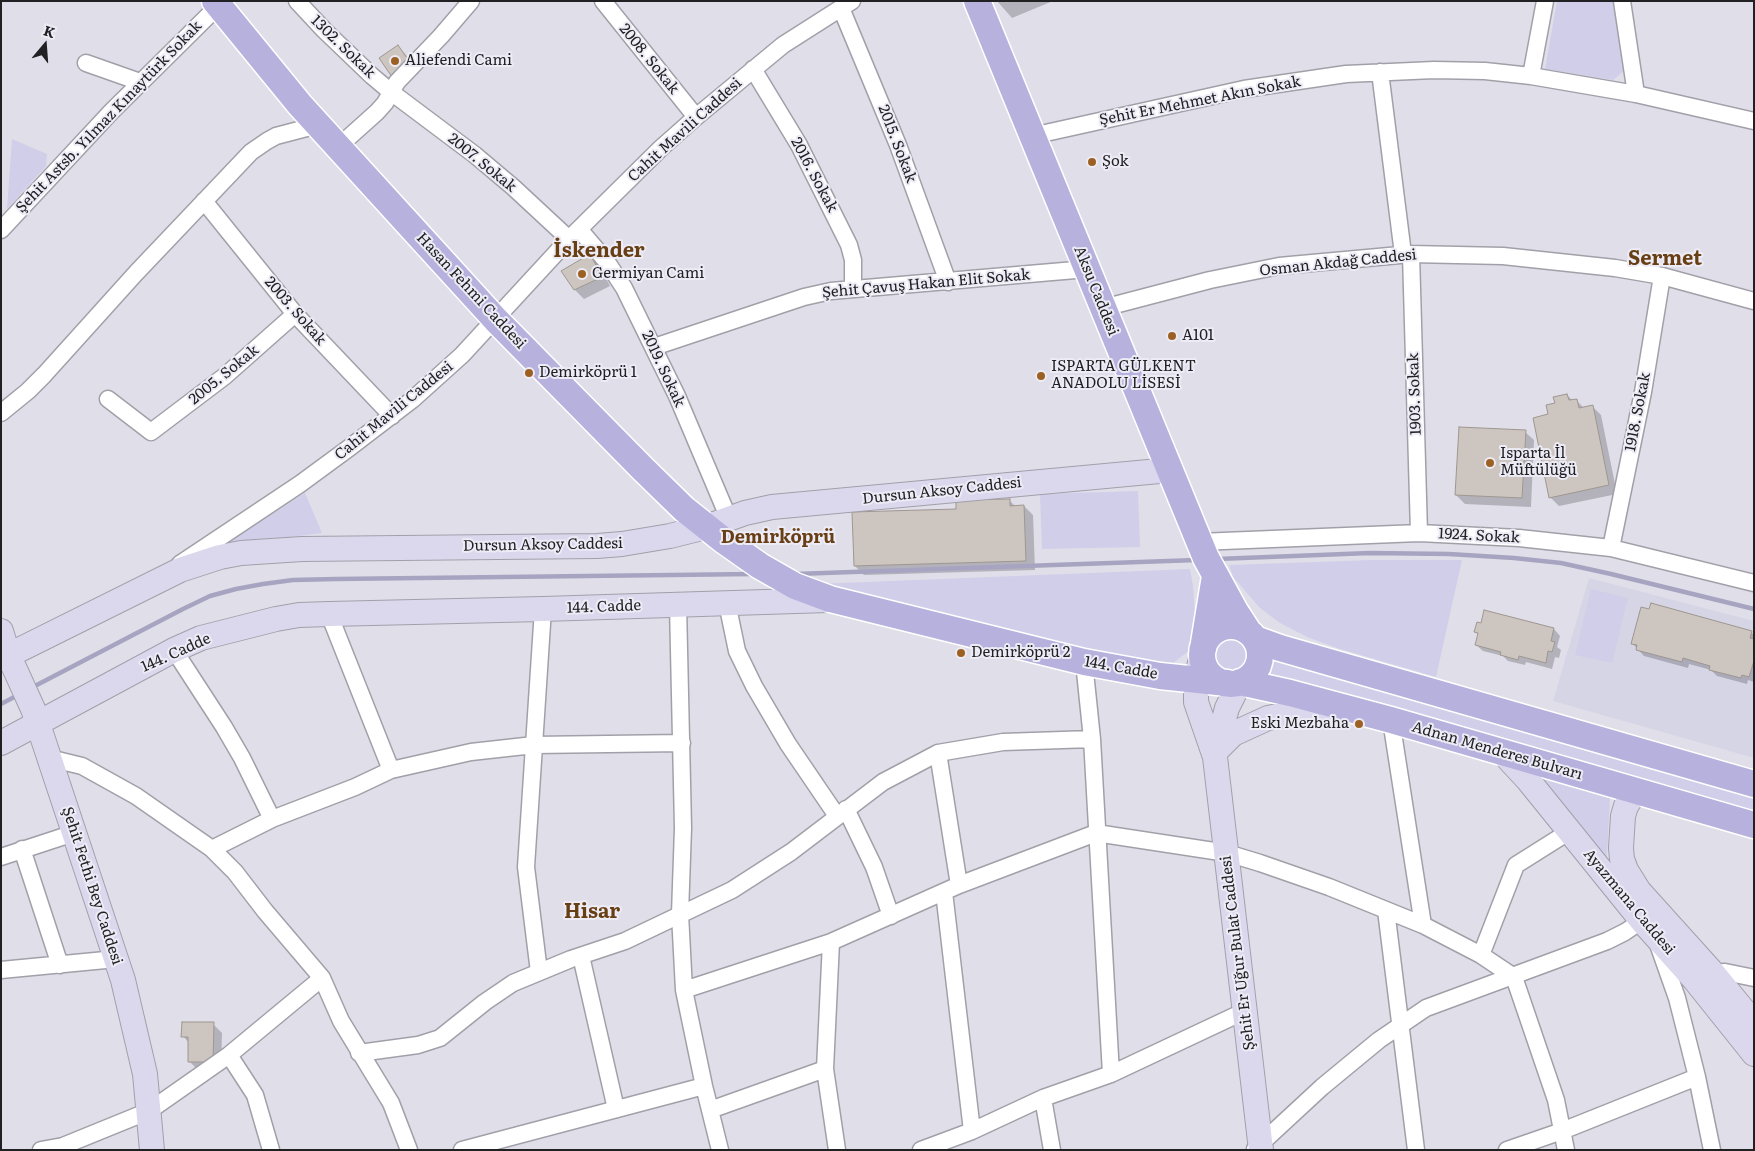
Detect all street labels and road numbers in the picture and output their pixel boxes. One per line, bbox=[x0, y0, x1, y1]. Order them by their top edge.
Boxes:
street label: 1302. Sokak bbox=[307, 12, 379, 82]
street label: Şehit Astsb. Yılmaz Kınaytürk Sokak bbox=[12, 17, 206, 217]
street label: 2008. Sokak bbox=[615, 20, 683, 98]
street label: Şehit Er Mehmet Akın Sokak bbox=[1098, 73, 1302, 129]
street label: Cahit Mavili Caddesi bbox=[624, 74, 746, 186]
street label: 2015. Sokak bbox=[874, 103, 920, 185]
street label: 2007. Sokak bbox=[444, 130, 520, 196]
street label: 2016. Sokak bbox=[787, 134, 841, 216]
street label: Hasan Fehmi Caddesi bbox=[412, 229, 530, 353]
street label: Aksu Caddesi bbox=[1070, 244, 1122, 338]
street label: Osman Akdağ Caddesi bbox=[1259, 246, 1417, 280]
street label: Şehit Çavuş Hakan Elit Sokak bbox=[821, 266, 1031, 302]
street label: 2003. Sokak bbox=[260, 273, 330, 349]
street label: 2019. Sokak bbox=[637, 328, 689, 410]
street label: 2005. Sokak bbox=[186, 341, 262, 409]
street label: 1903. Sokak bbox=[1405, 353, 1425, 435]
street label: Cahit Mavili Caddesi bbox=[331, 358, 457, 464]
street label: 1918. Sokak bbox=[1622, 371, 1654, 453]
street label: Dursun Aksoy Caddesi bbox=[861, 474, 1023, 508]
street label: 1924. Sokak bbox=[1438, 525, 1520, 547]
street label: Dursun Aksoy Caddesi bbox=[463, 535, 623, 555]
street label: 144. Cadde bbox=[567, 597, 641, 617]
street label: 144. Cadde bbox=[138, 630, 214, 676]
street label: 144. Cadde bbox=[1083, 653, 1159, 683]
street label: Adnan Menderes Bulvarı bbox=[1410, 718, 1584, 784]
street label: Şehit Fethi Bey Caddesi bbox=[58, 805, 126, 967]
street label: Ayazmana Caddesi bbox=[1579, 845, 1679, 959]
street label: Şehit Er Uğur Bulat Caddesi bbox=[1217, 855, 1259, 1051]

